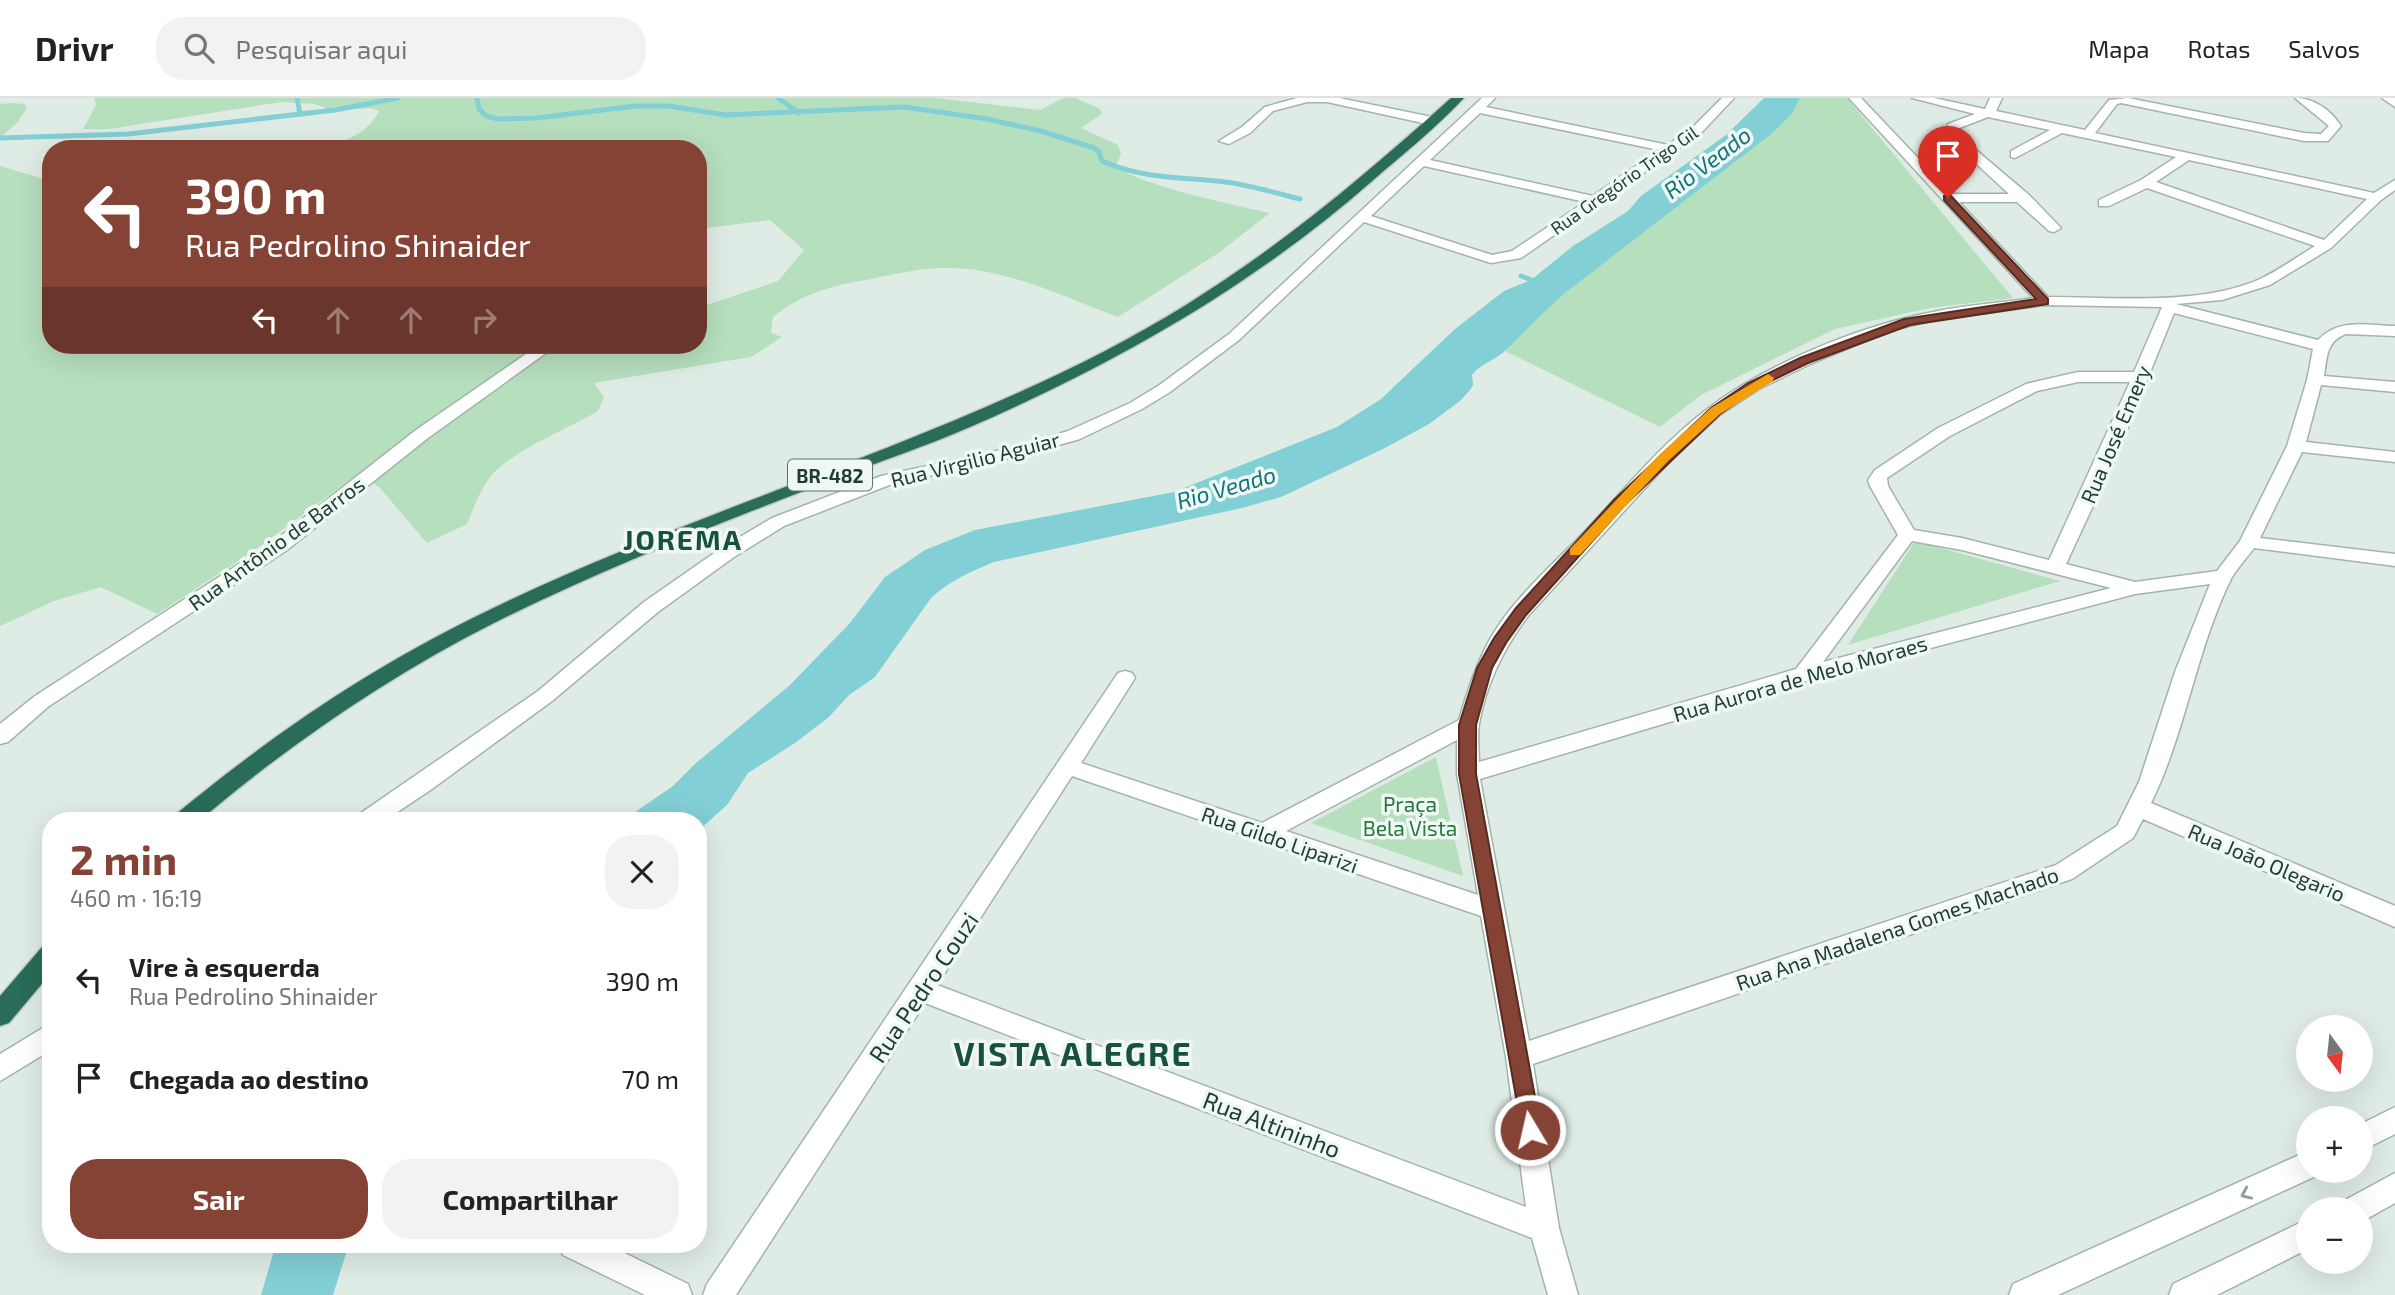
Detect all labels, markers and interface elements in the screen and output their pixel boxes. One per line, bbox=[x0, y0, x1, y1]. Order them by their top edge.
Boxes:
search box bbox=[156, 17, 646, 80]
text: Drivr bbox=[35, 28, 114, 68]
icon: search bbox=[180, 29, 218, 67]
text: Pesquisar aqui bbox=[236, 33, 407, 64]
text: Mapa bbox=[2088, 34, 2150, 63]
text: Rotas bbox=[2188, 34, 2250, 63]
text: Salvos bbox=[2288, 34, 2360, 63]
water label: Rio Veado bbox=[1658, 120, 1756, 204]
street label: Rua Gregório Trigo Gil bbox=[1546, 121, 1702, 239]
pin bbox=[1918, 126, 1978, 198]
icon: arrive bbox=[1929, 137, 1967, 175]
text: 390 m bbox=[185, 165, 326, 224]
icon: left bbox=[70, 168, 161, 259]
text: Rua Pedrolino Shinaider bbox=[185, 225, 531, 263]
icon: left bbox=[246, 301, 284, 339]
icon: ahead bbox=[319, 301, 357, 339]
icon: ahead bbox=[392, 301, 430, 339]
icon: right bbox=[465, 301, 503, 339]
street label: Rua José Emery bbox=[2075, 361, 2155, 507]
street label: Rua Virgilio Aguiar bbox=[888, 426, 1063, 492]
water label: Rio Veado bbox=[1173, 459, 1279, 515]
road number: BR-482 bbox=[788, 460, 872, 490]
street label: Rua Antônio de Barros bbox=[183, 471, 369, 615]
district label: JOREMA bbox=[623, 522, 743, 556]
street label: Rua Aurora de Melo Moraes bbox=[1670, 630, 1930, 726]
park label: Praça Bela Vista bbox=[1363, 791, 1457, 840]
street label: Rua Gildo Liparizi bbox=[1199, 801, 1361, 877]
street label: Rua João Olegario bbox=[2185, 818, 2349, 906]
text: 2 min bbox=[70, 833, 177, 883]
button: close bbox=[605, 835, 679, 909]
street label: Rua Ana Madalena Gomes Machado bbox=[1732, 861, 2062, 995]
text: 460 m · 16:19 bbox=[70, 884, 202, 912]
street label: Rua Pedro Couzi bbox=[862, 906, 984, 1068]
text: Vire à esquerda bbox=[129, 951, 320, 982]
icon: left bbox=[70, 961, 108, 999]
text: 390 m bbox=[605, 965, 679, 996]
text: Rua Pedrolino Shinaider bbox=[129, 982, 378, 1010]
north arrow bbox=[2296, 1015, 2373, 1092]
map controls bbox=[2296, 1015, 2373, 1274]
district label: VISTA ALEGRE bbox=[953, 1033, 1193, 1073]
icon: arrive bbox=[70, 1059, 108, 1097]
text: Chegada ao destino bbox=[129, 1063, 369, 1094]
text: 70 m bbox=[621, 1063, 679, 1094]
street label: Rua Altininho bbox=[1199, 1085, 1345, 1163]
position arrow bbox=[1493, 1093, 1567, 1167]
button: + bbox=[2296, 1106, 2373, 1183]
button: Sair bbox=[70, 1159, 368, 1239]
button: Compartilhar bbox=[382, 1159, 679, 1239]
one-way arrow bbox=[2241, 1186, 2253, 1200]
button: − bbox=[2296, 1197, 2373, 1274]

